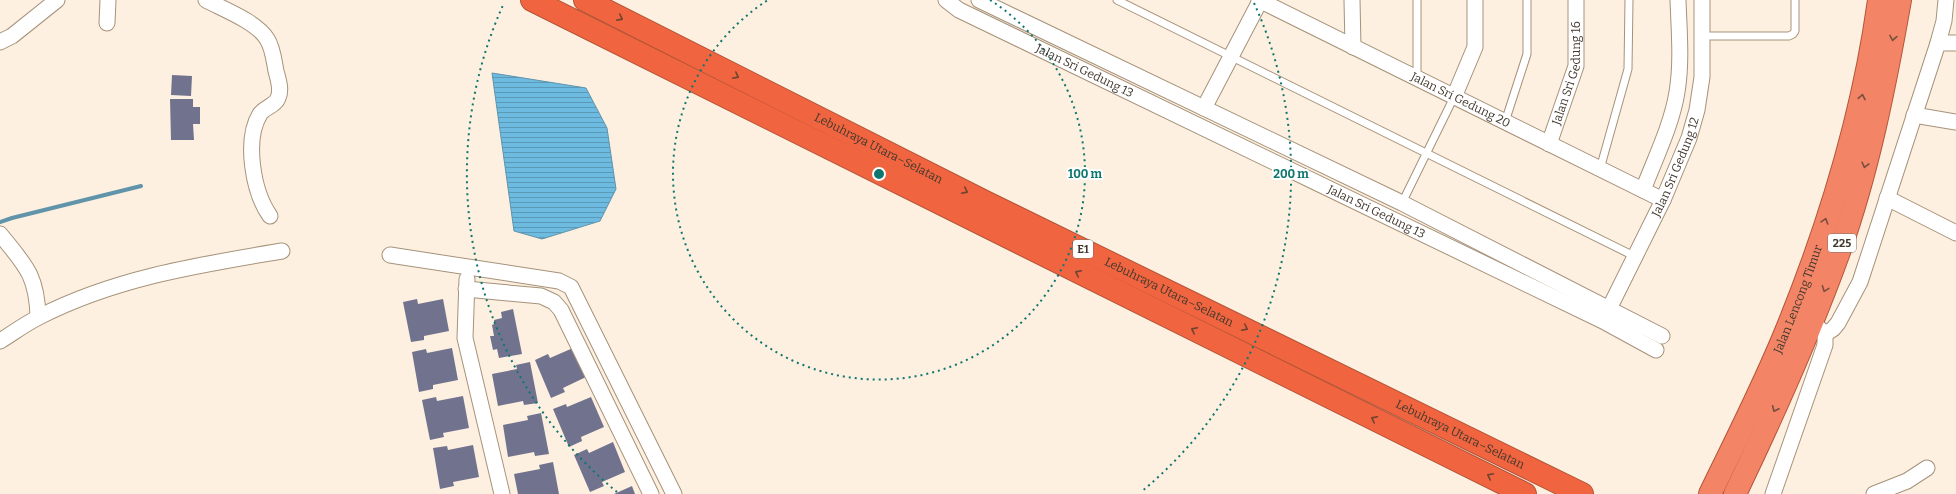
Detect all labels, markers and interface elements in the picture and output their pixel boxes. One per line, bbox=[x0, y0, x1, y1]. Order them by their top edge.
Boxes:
one-way arrow bbox=[616, 13, 623, 20]
street label: Jalan Sri Gedung 16 bbox=[1549, 21, 1583, 128]
one-way arrow bbox=[1890, 35, 1898, 41]
street label: Jalan Sri Gedung 13 bbox=[1033, 41, 1136, 100]
street label: Jalan Sri Gedung 20 bbox=[1408, 69, 1513, 130]
one-way arrow bbox=[732, 71, 739, 79]
one-way arrow bbox=[1857, 94, 1866, 100]
street label: Lebuhraya Utara–Selatan bbox=[812, 110, 945, 187]
street label: Jalan Sri Gedung 12 bbox=[1648, 116, 1702, 220]
one-way arrow bbox=[1861, 161, 1870, 168]
centre of rings bbox=[872, 167, 886, 181]
text: 100 m bbox=[1068, 167, 1103, 181]
text: 200 m bbox=[1273, 167, 1309, 181]
street label: Jalan Sri Gedung 13 bbox=[1325, 182, 1428, 241]
one-way arrow bbox=[960, 187, 968, 194]
one-way arrow bbox=[1821, 218, 1829, 225]
road number: 225 bbox=[1828, 234, 1856, 252]
road number: E1 bbox=[1073, 240, 1093, 258]
street label: Jalan Lencong Timur bbox=[1770, 242, 1825, 356]
street label: Lebuhraya Utara–Selatan bbox=[1102, 255, 1236, 330]
one-way arrow bbox=[1075, 270, 1082, 278]
one-way arrow bbox=[1821, 285, 1829, 292]
one-way arrow bbox=[1241, 324, 1248, 331]
one-way arrow bbox=[1191, 327, 1199, 335]
street label: Lebuhraya Utara–Selatan bbox=[1393, 397, 1527, 472]
one-way arrow bbox=[1772, 404, 1780, 412]
one-way arrow bbox=[1370, 416, 1378, 424]
one-way arrow bbox=[1487, 473, 1495, 481]

